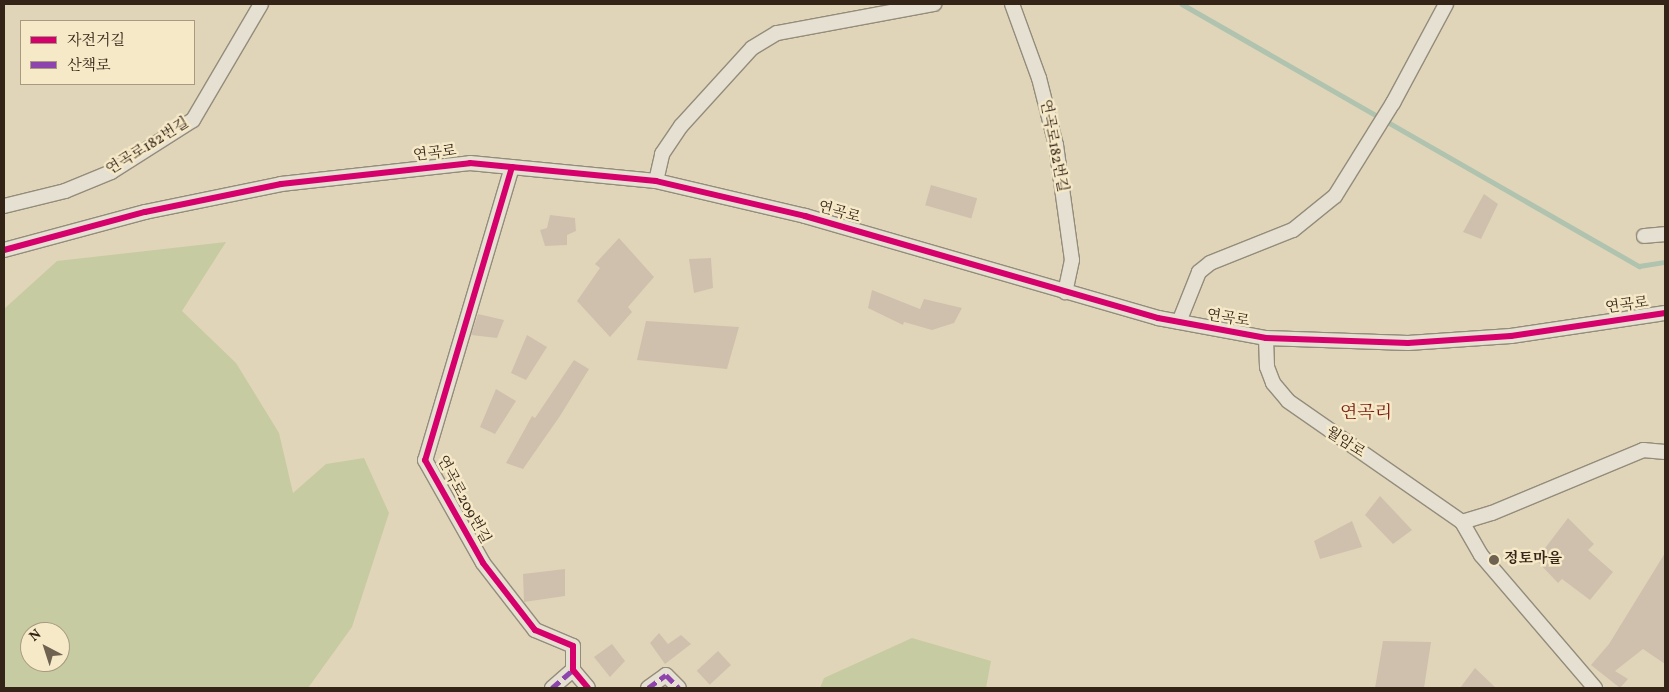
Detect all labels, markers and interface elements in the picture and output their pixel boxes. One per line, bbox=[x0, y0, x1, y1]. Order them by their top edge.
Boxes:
legend bbox=[20, 20, 195, 85]
text: 자전거길 bbox=[67, 31, 125, 52]
text: 산책로 bbox=[67, 56, 110, 77]
street label: 연곡로182번길 bbox=[1035, 98, 1071, 194]
street label: 연곡로182번길 bbox=[103, 114, 193, 180]
street label: 연곡로 bbox=[412, 142, 458, 166]
street label: 연곡로 bbox=[816, 198, 862, 228]
street label: 연곡로 bbox=[1604, 294, 1650, 318]
street label: 연곡로 bbox=[1205, 307, 1251, 331]
district label: 연곡리 bbox=[1340, 403, 1392, 425]
street label: 월암로 bbox=[1322, 424, 1368, 462]
street label: 연곡로209번길 bbox=[432, 453, 494, 547]
place label: 정토마을 bbox=[1504, 551, 1562, 569]
marker: 정토마을 bbox=[1488, 554, 1500, 566]
north arrow bbox=[20, 622, 70, 672]
text: N bbox=[26, 625, 46, 646]

